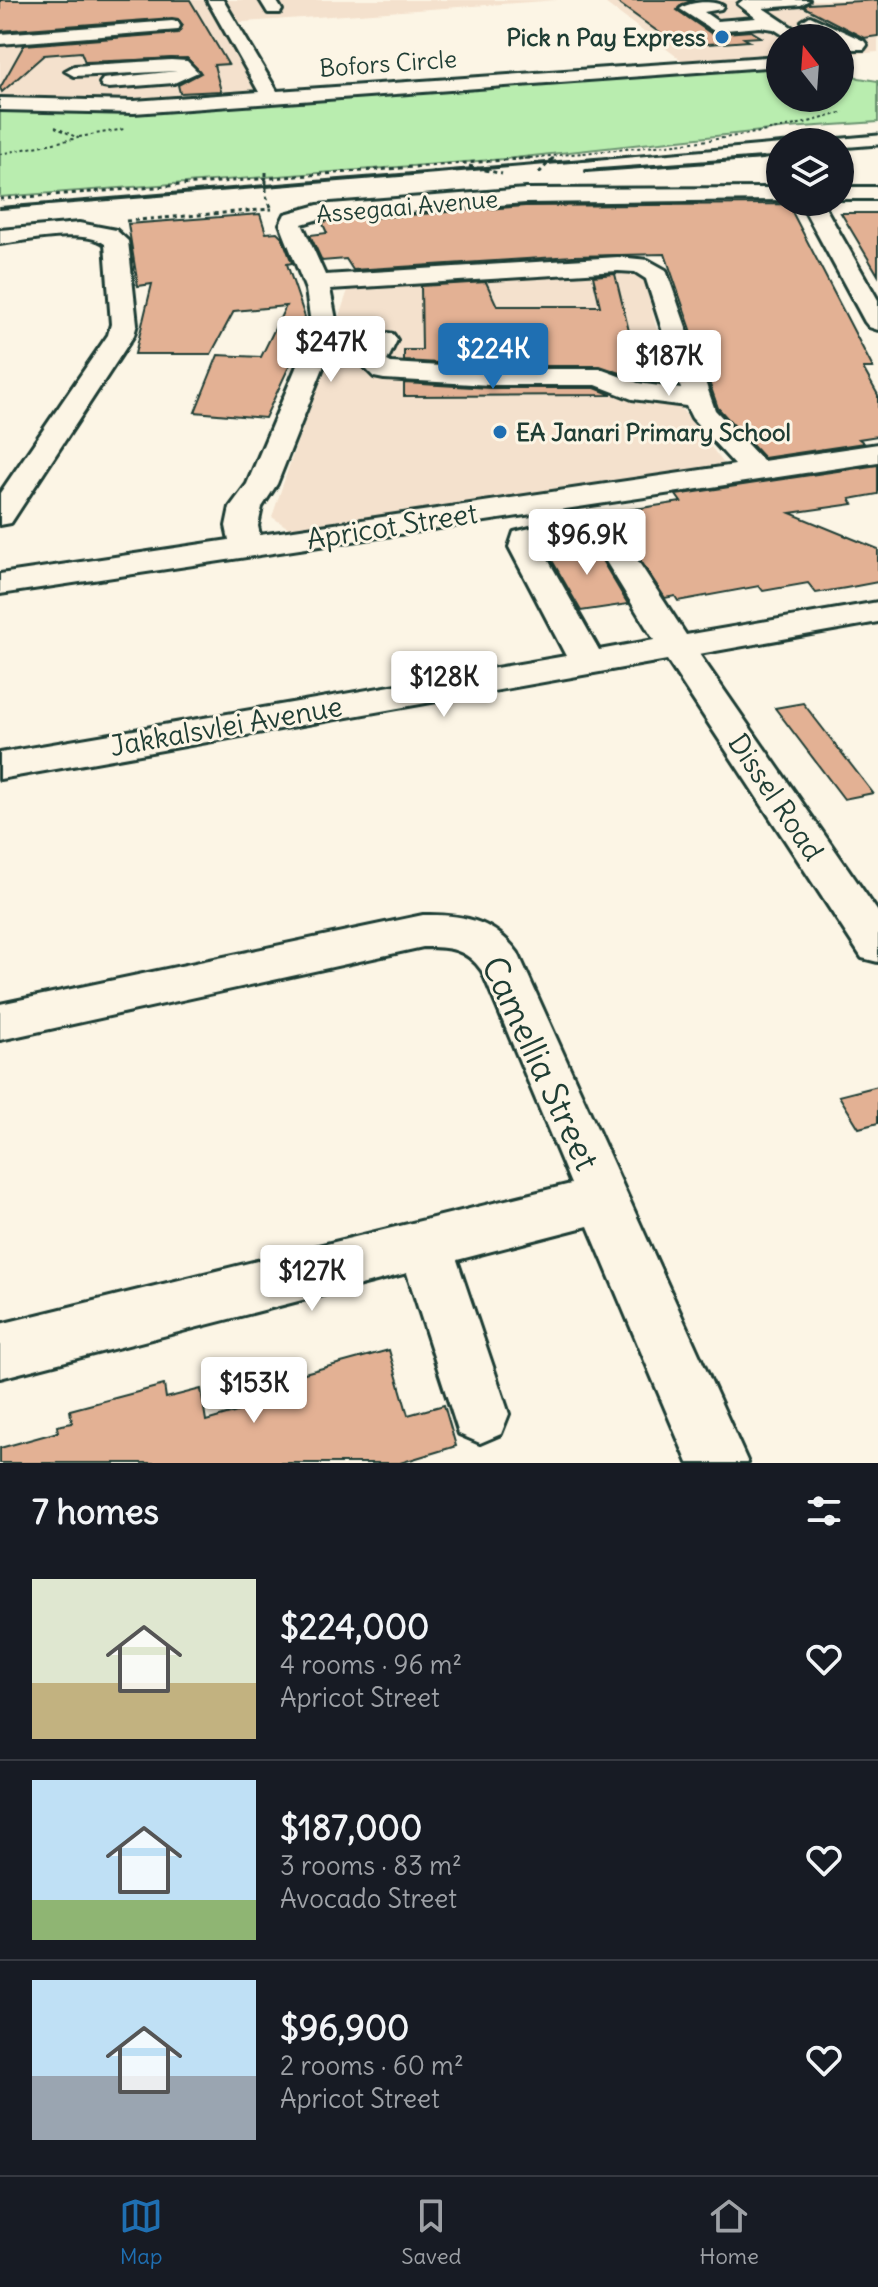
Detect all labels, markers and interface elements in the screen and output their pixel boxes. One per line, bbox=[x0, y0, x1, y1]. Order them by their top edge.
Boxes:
place label: Pick n Pay Express bbox=[506, 22, 706, 52]
north arrow bbox=[766, 24, 854, 112]
map controls bbox=[766, 24, 854, 216]
marker: Pick n Pay Express bbox=[713, 28, 731, 46]
street label: Bofors Circle bbox=[318, 43, 458, 83]
button: layers bbox=[766, 128, 854, 216]
street label: Assegaai Avenue bbox=[315, 183, 499, 229]
pin: $247K bbox=[275, 316, 387, 384]
pin: $224K bbox=[437, 323, 549, 391]
text: $247K bbox=[295, 325, 367, 358]
pin: $187K bbox=[613, 330, 725, 398]
text: $224K bbox=[456, 332, 530, 365]
text: $187K bbox=[635, 339, 703, 372]
place label: EA Janari Primary School bbox=[516, 417, 791, 447]
marker: EA Janari Primary School bbox=[491, 423, 509, 441]
street label: Apricot Street bbox=[304, 495, 480, 557]
pin: $96.9K bbox=[522, 509, 652, 577]
text: $96.9K bbox=[547, 518, 627, 551]
pin: $128K bbox=[388, 651, 500, 719]
text: $128K bbox=[409, 660, 479, 693]
street label: Jakkalsvlei Avenue bbox=[107, 688, 345, 764]
street label: Dissel Road bbox=[720, 727, 832, 867]
street label: Camellia Street bbox=[473, 949, 609, 1177]
pin: $127K bbox=[256, 1245, 368, 1313]
text: $127K bbox=[278, 1254, 346, 1287]
pin: $153K bbox=[198, 1357, 310, 1425]
text: $153K bbox=[219, 1366, 289, 1399]
icon: filters bbox=[802, 1489, 846, 1533]
text: 7 homes bbox=[32, 1490, 159, 1533]
text: $224,000 bbox=[280, 1605, 429, 1648]
icon: home bbox=[96, 1611, 192, 1707]
icon: heart bbox=[802, 1637, 846, 1681]
text: 4 rooms · 96 m² bbox=[280, 1648, 462, 1681]
text: Apricot Street bbox=[280, 1681, 440, 1714]
text: $187,000 bbox=[280, 1806, 422, 1849]
icon: home bbox=[96, 1812, 192, 1908]
icon: heart bbox=[802, 1838, 846, 1882]
text: 3 rooms · 83 m² bbox=[280, 1849, 462, 1882]
text: Avocado Street bbox=[280, 1882, 457, 1915]
text: $96,900 bbox=[280, 2006, 409, 2049]
icon: home bbox=[96, 2012, 192, 2108]
icon: heart bbox=[802, 2038, 846, 2082]
text: 2 rooms · 60 m² bbox=[280, 2049, 464, 2082]
text: Apricot Street bbox=[280, 2082, 440, 2115]
tab: Map bbox=[119, 2194, 163, 2270]
tab: Saved bbox=[401, 2194, 461, 2270]
tab: Home bbox=[700, 2194, 759, 2270]

